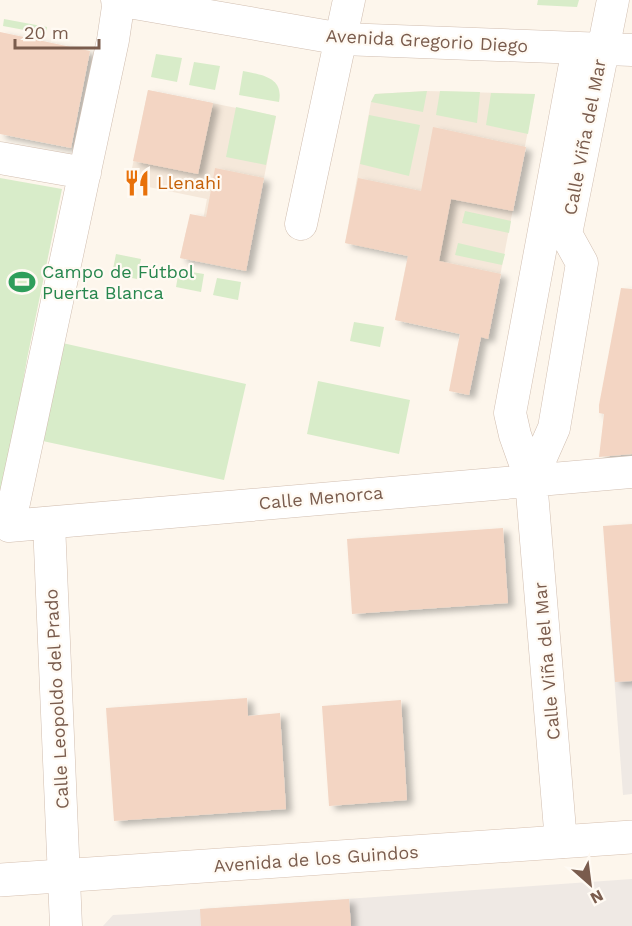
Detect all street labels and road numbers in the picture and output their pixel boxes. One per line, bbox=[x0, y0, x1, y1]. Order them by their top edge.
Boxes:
street label: Avenida Gregorio Diego bbox=[325, 25, 529, 56]
street label: Calle Viña del Mar bbox=[559, 57, 610, 217]
street label: Calle Menorca bbox=[258, 482, 384, 513]
street label: Calle Viña del Mar bbox=[529, 581, 564, 741]
street label: Calle Leopoldo del Prado bbox=[40, 588, 73, 810]
street label: Avenida de los Guindos bbox=[213, 841, 419, 876]

